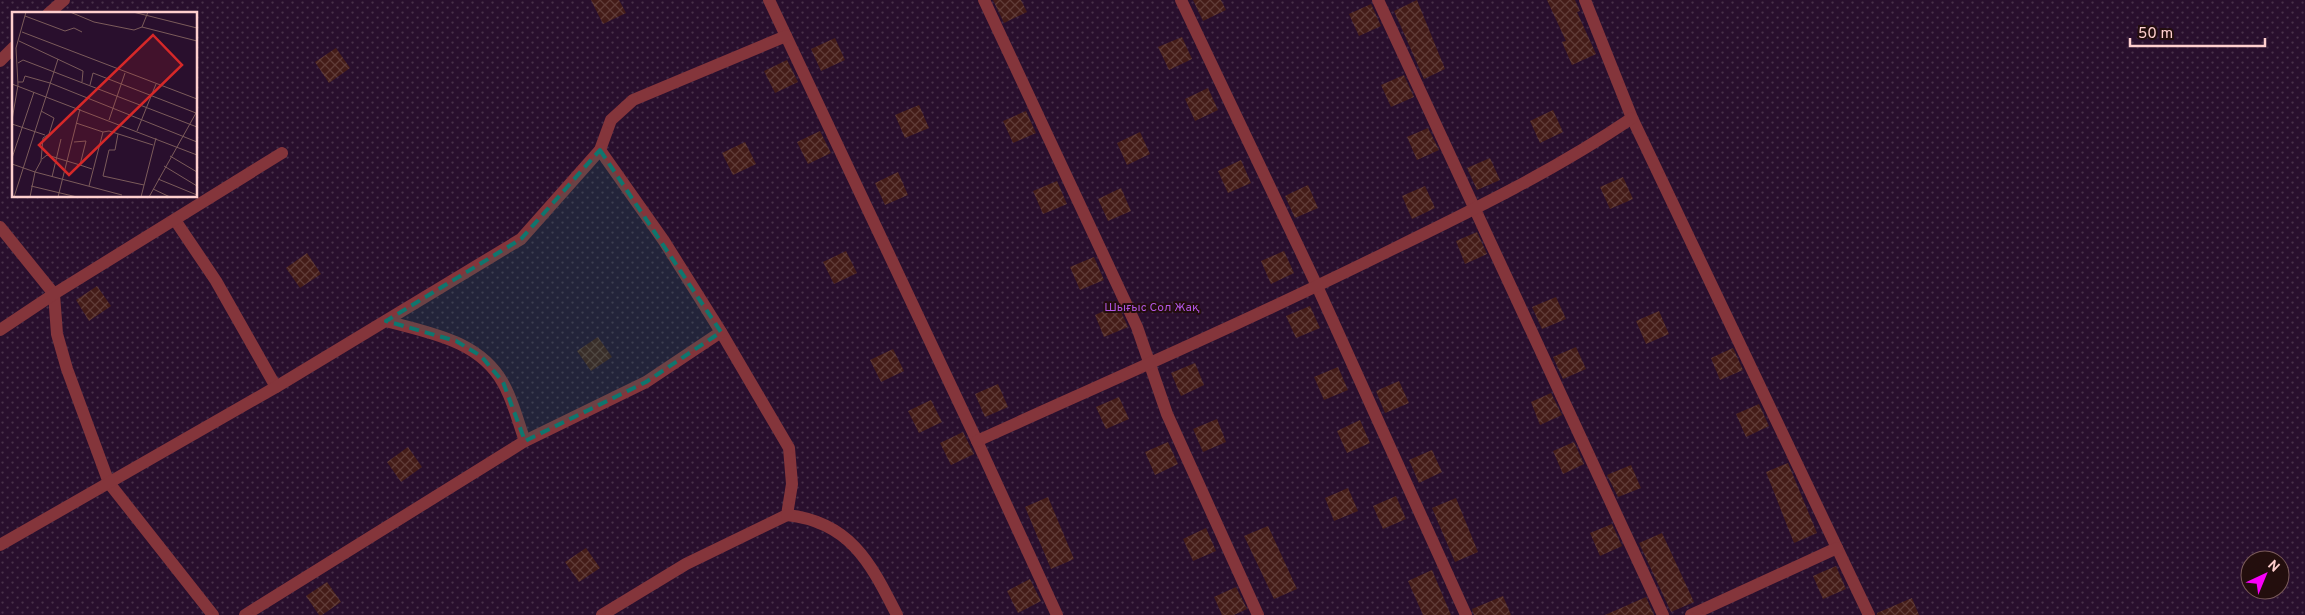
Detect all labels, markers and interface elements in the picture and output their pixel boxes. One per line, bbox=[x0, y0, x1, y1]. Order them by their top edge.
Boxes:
inset map bbox=[12, 12, 198, 198]
scale bar bbox=[2130, 15, 2265, 47]
text: 50 m bbox=[2138, 25, 2173, 44]
park label: Шығыс Сол Жақ bbox=[1104, 300, 1200, 316]
north arrow bbox=[2240, 550, 2290, 600]
text: N bbox=[2263, 557, 2283, 576]

